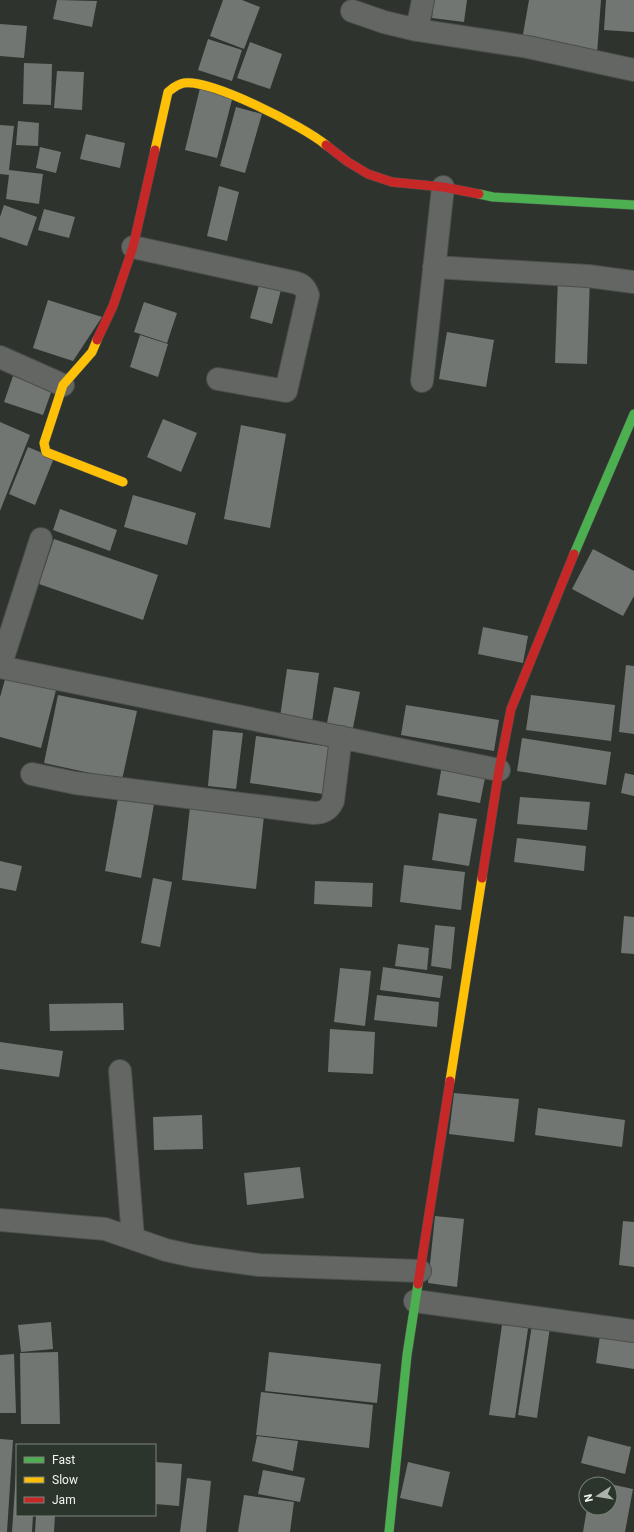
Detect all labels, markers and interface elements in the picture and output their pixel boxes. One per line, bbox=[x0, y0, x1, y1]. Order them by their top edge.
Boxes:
legend bbox=[16, 1444, 156, 1516]
text: Fast bbox=[52, 1453, 75, 1467]
text: Slow bbox=[52, 1473, 78, 1487]
north arrow bbox=[578, 1476, 618, 1516]
text: Jam bbox=[52, 1493, 76, 1507]
text: N bbox=[581, 1493, 596, 1503]

